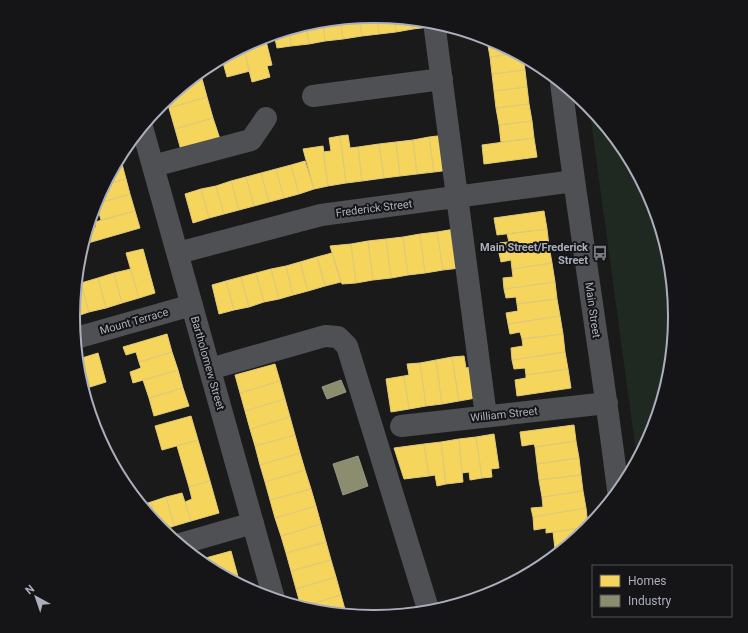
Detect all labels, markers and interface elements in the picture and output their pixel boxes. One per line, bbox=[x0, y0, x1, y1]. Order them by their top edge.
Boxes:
street label: Frederick Street bbox=[335, 197, 413, 220]
place label: Main Street/Frederick Street bbox=[480, 241, 588, 267]
bus stop icon: Main Street/Frederick Street bbox=[591, 244, 609, 262]
street label: Main Street bbox=[582, 281, 603, 339]
street label: Mount Terrace bbox=[98, 305, 170, 337]
street label: Bartholomew Street bbox=[188, 315, 227, 412]
street label: William Street bbox=[470, 404, 539, 425]
legend bbox=[592, 565, 732, 617]
text: Homes bbox=[628, 574, 666, 588]
north arrow bbox=[16, 577, 56, 617]
text: N bbox=[23, 582, 37, 597]
text: Industry bbox=[628, 594, 672, 608]

